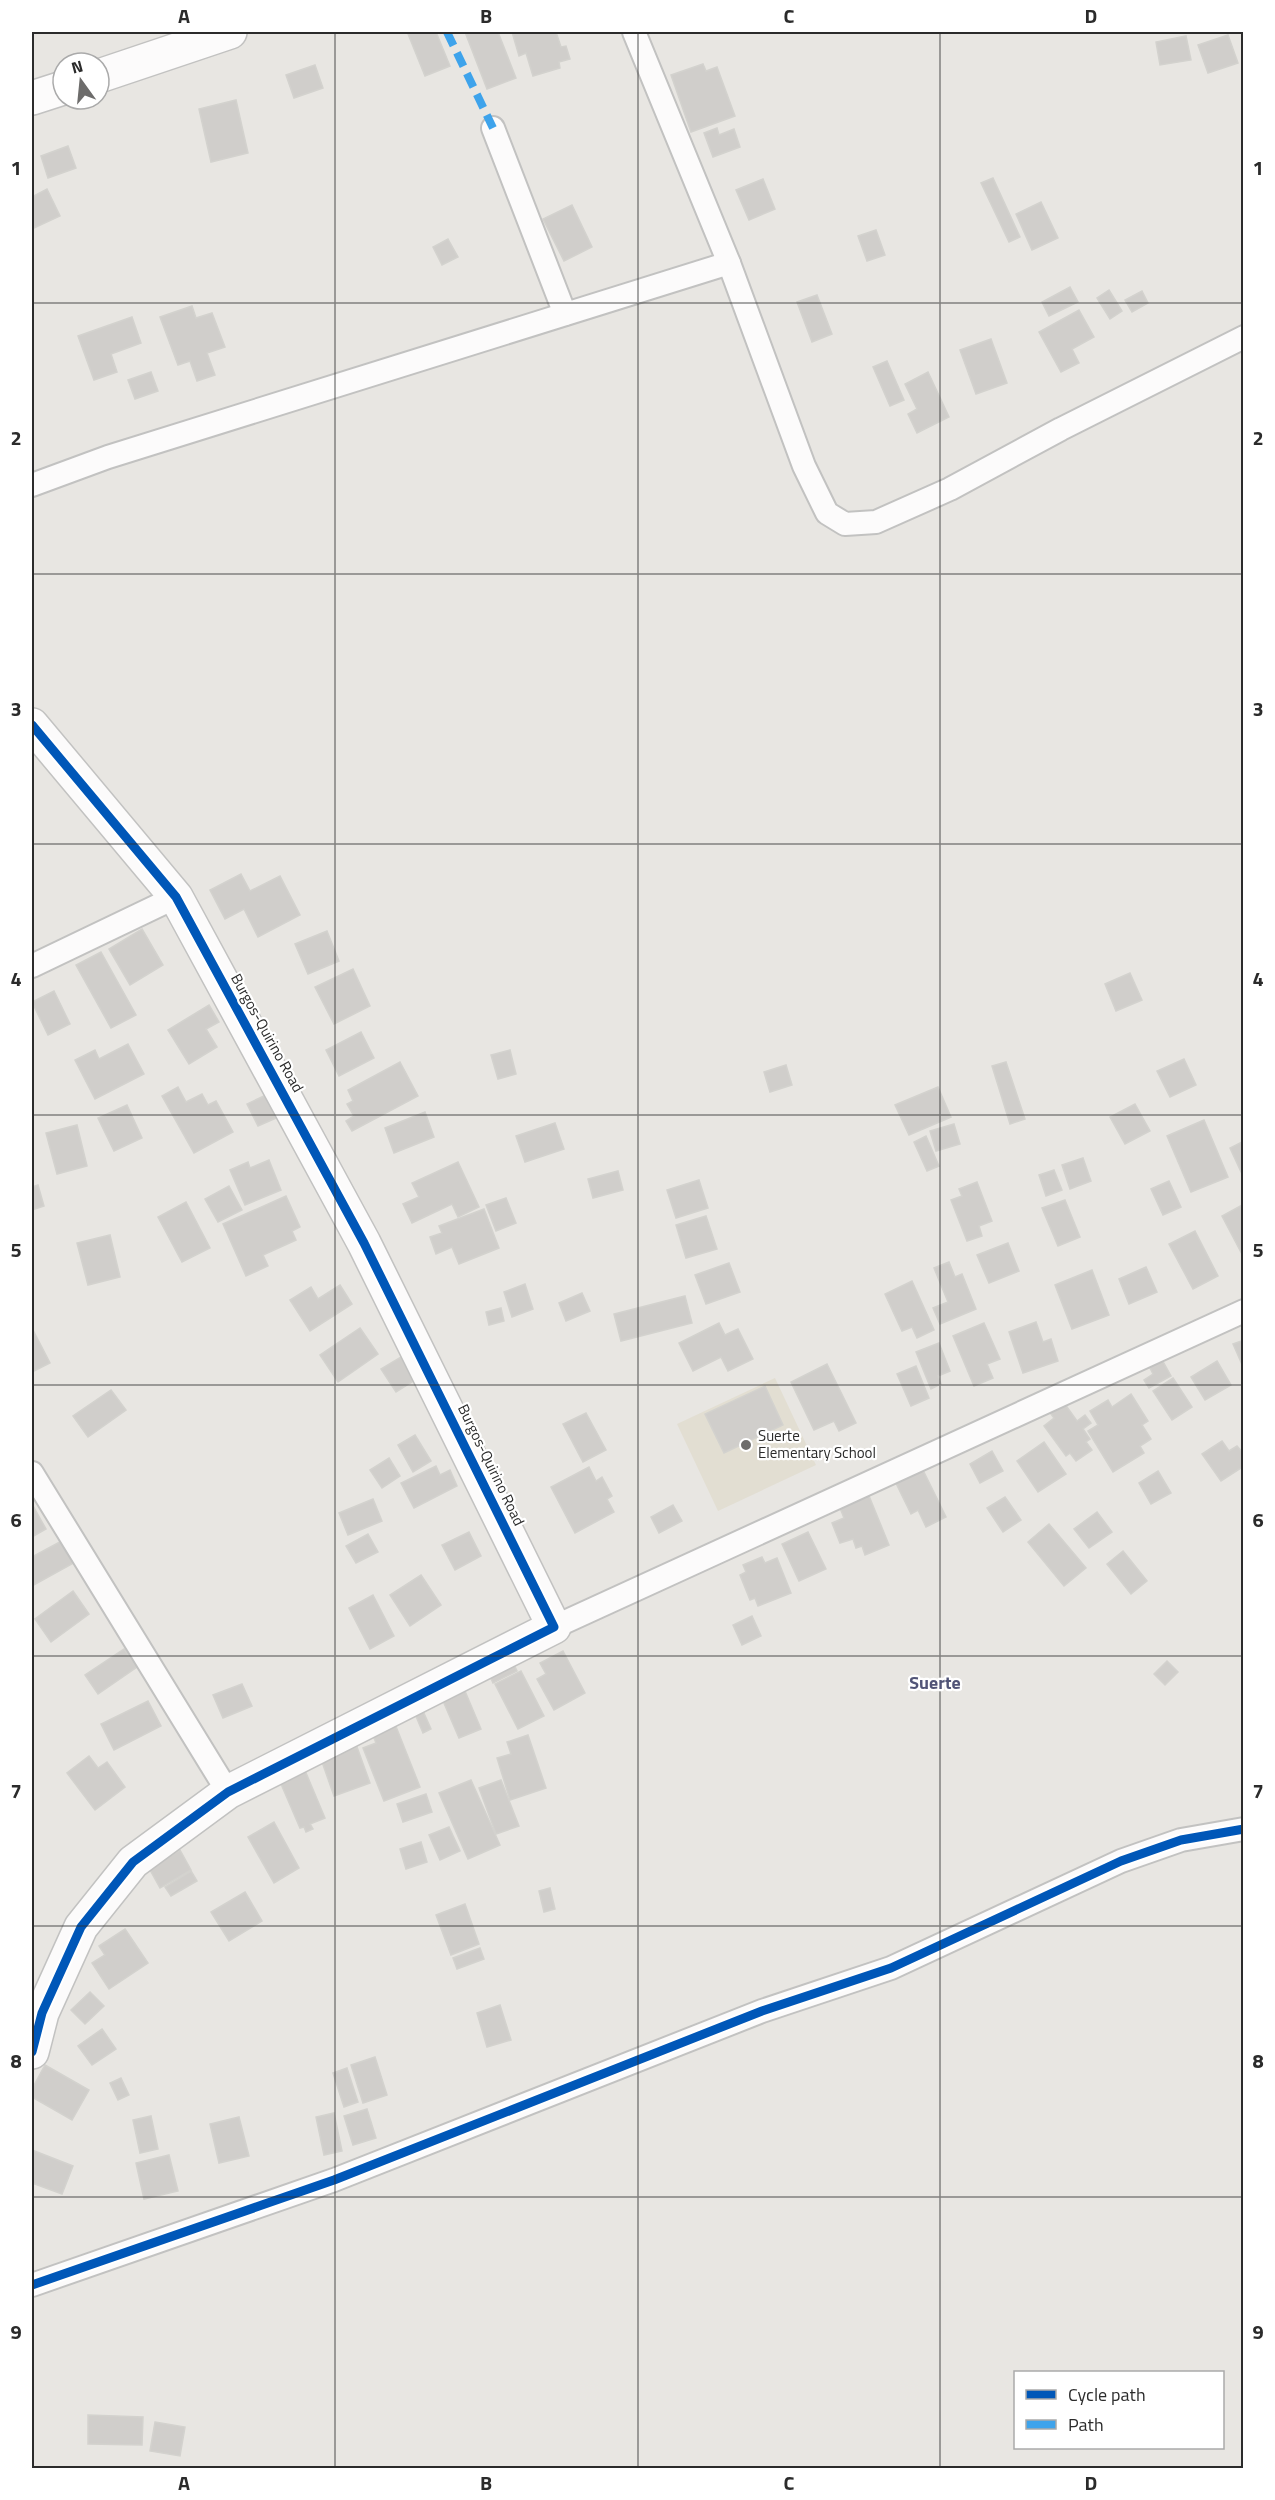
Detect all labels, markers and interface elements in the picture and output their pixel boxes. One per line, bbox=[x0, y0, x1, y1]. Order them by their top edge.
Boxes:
text: A bbox=[178, 0, 190, 31]
text: B bbox=[480, 0, 492, 31]
text: C bbox=[784, 0, 795, 31]
text: D bbox=[1085, 0, 1097, 31]
north arrow bbox=[51, 51, 111, 111]
text: N bbox=[69, 53, 86, 80]
text: 1 bbox=[10, 152, 22, 183]
text: 1 bbox=[1252, 152, 1264, 183]
text: 2 bbox=[10, 422, 22, 453]
text: 2 bbox=[1252, 422, 1264, 453]
text: 3 bbox=[10, 693, 22, 724]
text: 3 bbox=[1252, 693, 1264, 724]
text: 4 bbox=[10, 963, 22, 994]
text: 4 bbox=[1252, 963, 1264, 994]
street label: Burgos-Quirino Road bbox=[225, 969, 310, 1096]
text: 5 bbox=[10, 1234, 22, 1265]
text: 5 bbox=[1252, 1234, 1264, 1265]
street label: Burgos-Quirino Road bbox=[452, 1400, 531, 1529]
place label: Suerte Elementary School bbox=[758, 1424, 876, 1464]
marker: Suerte Elementary School bbox=[739, 1438, 753, 1452]
text: 6 bbox=[10, 1504, 22, 1535]
text: 6 bbox=[1252, 1504, 1264, 1535]
district label: Suerte bbox=[909, 1669, 961, 1696]
text: 7 bbox=[10, 1775, 22, 1806]
text: 7 bbox=[1252, 1775, 1264, 1806]
text: 8 bbox=[10, 2045, 22, 2076]
text: 8 bbox=[1252, 2045, 1264, 2076]
text: 9 bbox=[10, 2316, 22, 2347]
text: 9 bbox=[1252, 2316, 1264, 2347]
legend bbox=[1014, 2371, 1224, 2449]
text: Cycle path bbox=[1068, 2381, 1146, 2408]
text: Path bbox=[1068, 2411, 1104, 2438]
text: A bbox=[178, 2467, 190, 2498]
text: B bbox=[480, 2467, 492, 2498]
text: C bbox=[784, 2467, 795, 2498]
text: D bbox=[1085, 2467, 1097, 2498]

